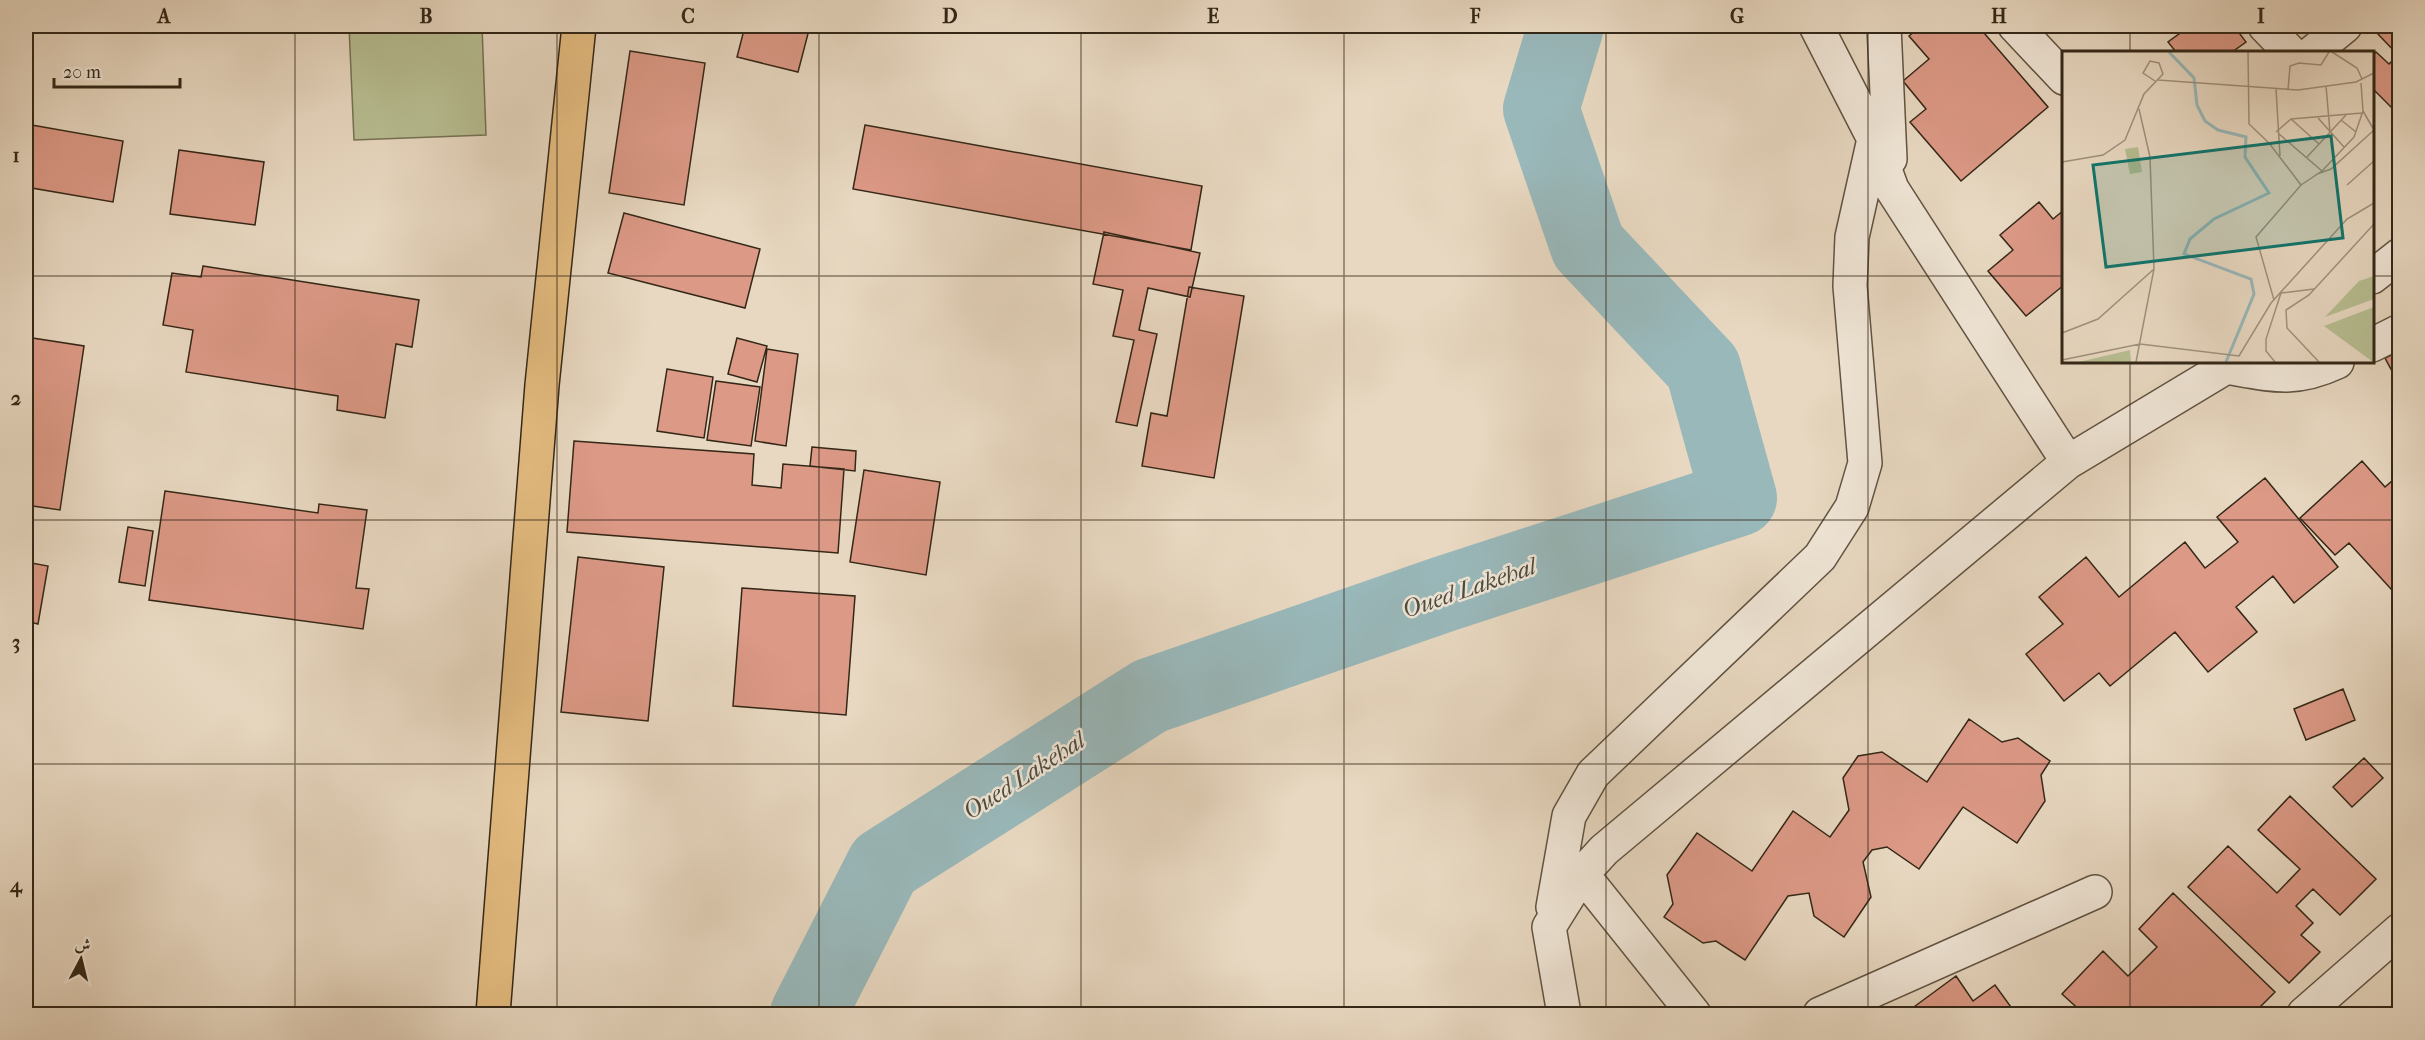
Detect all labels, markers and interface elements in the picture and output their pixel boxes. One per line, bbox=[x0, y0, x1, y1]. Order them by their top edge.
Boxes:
text: A bbox=[156, 5, 172, 28]
text: B bbox=[419, 5, 433, 28]
text: C bbox=[681, 5, 695, 28]
text: D bbox=[942, 5, 958, 28]
text: E bbox=[1207, 5, 1219, 28]
text: F bbox=[1469, 5, 1481, 28]
text: G bbox=[1730, 5, 1744, 28]
text: H bbox=[1991, 5, 2007, 28]
text: I bbox=[2257, 5, 2265, 28]
scale bar bbox=[54, 51, 180, 89]
inset map bbox=[2062, 51, 2374, 363]
text: 20 m bbox=[63, 62, 101, 83]
text: 1 bbox=[12, 144, 20, 167]
text: 2 bbox=[11, 387, 21, 410]
water label: Oued Lakehal bbox=[1399, 551, 1542, 624]
text: 3 bbox=[12, 631, 20, 654]
water label: Oued Lakehal bbox=[958, 725, 1093, 826]
text: 4 bbox=[9, 874, 23, 898]
north arrow bbox=[51, 929, 111, 989]
text: ش bbox=[74, 934, 92, 955]

